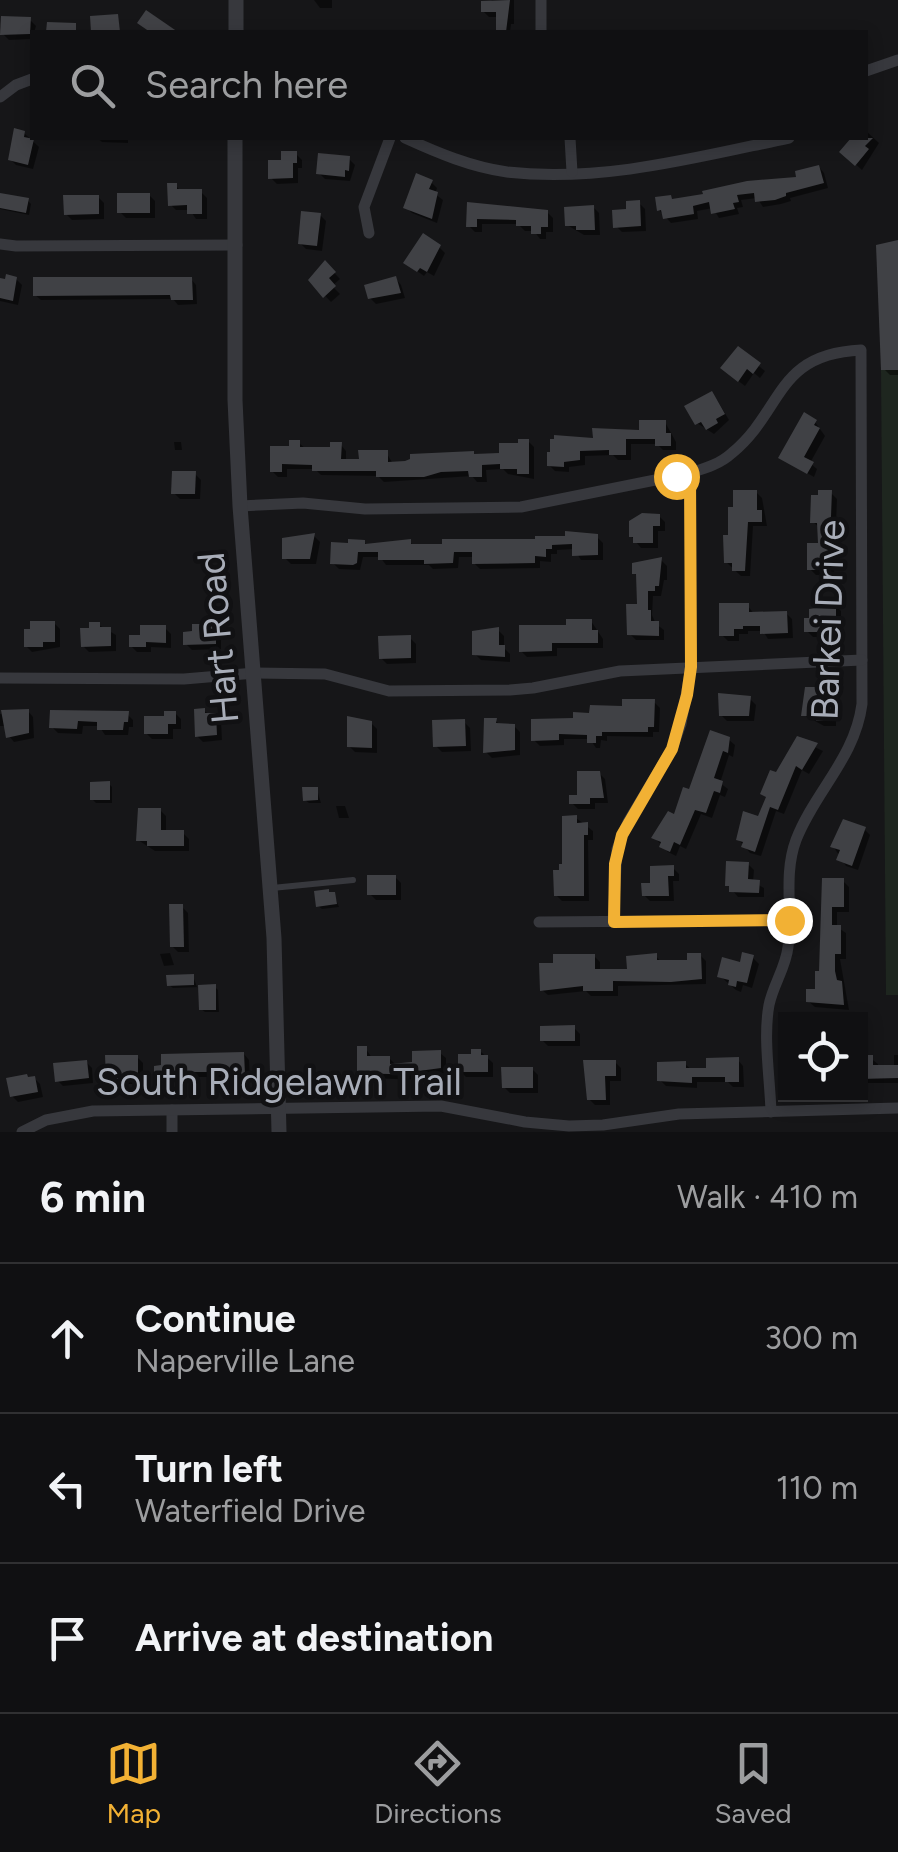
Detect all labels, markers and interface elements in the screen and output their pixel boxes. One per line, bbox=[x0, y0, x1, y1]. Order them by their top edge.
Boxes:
search box bbox=[30, 30, 868, 140]
icon: search bbox=[65, 58, 120, 113]
text: Search here bbox=[145, 62, 348, 108]
route start bbox=[654, 454, 700, 500]
street label: Barkei Drive bbox=[802, 519, 854, 721]
street label: Hart Road bbox=[188, 550, 248, 726]
route end bbox=[767, 898, 813, 944]
map controls bbox=[778, 1012, 868, 1102]
button: locate bbox=[778, 1012, 868, 1102]
street label: South Ridgelawn Trail bbox=[96, 1059, 462, 1105]
text: 6 min bbox=[40, 1172, 146, 1223]
text: Walk · 410 m bbox=[677, 1178, 858, 1216]
text: Continue bbox=[135, 1296, 296, 1342]
icon: ahead bbox=[40, 1311, 95, 1366]
text: 300 m bbox=[764, 1319, 858, 1357]
text: Naperville Lane bbox=[135, 1342, 355, 1380]
text: Turn left bbox=[135, 1446, 283, 1492]
icon: left bbox=[40, 1461, 95, 1516]
text: 110 m bbox=[776, 1469, 858, 1507]
text: Waterfield Drive bbox=[135, 1492, 365, 1530]
icon: arrive bbox=[40, 1611, 95, 1666]
text: Arrive at destination bbox=[135, 1615, 493, 1661]
tab: Map bbox=[106, 1736, 161, 1830]
tab: Directions bbox=[374, 1736, 502, 1830]
tab: Saved bbox=[714, 1736, 792, 1830]

